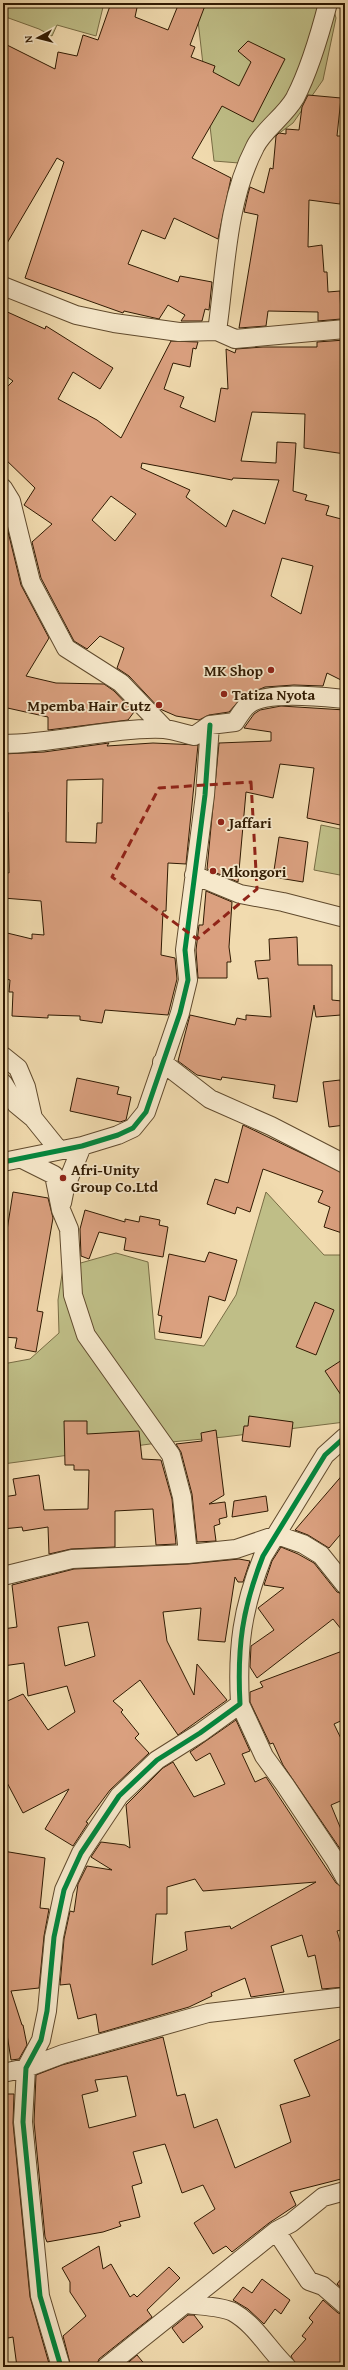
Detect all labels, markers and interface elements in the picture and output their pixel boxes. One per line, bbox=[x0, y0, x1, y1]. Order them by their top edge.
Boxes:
north arrow bbox=[18, 18, 58, 58]
text: N bbox=[20, 34, 36, 44]
place label: MK Shop bbox=[204, 660, 263, 681]
marker: MK Shop bbox=[266, 665, 276, 675]
place label: Tatiza Nyota bbox=[232, 684, 315, 705]
marker: Tatiza Nyota bbox=[219, 689, 229, 699]
place label: Mpemba Hair Cutz bbox=[27, 695, 151, 716]
marker: Mpemba Hair Cutz bbox=[154, 700, 164, 710]
place label: Jaffari bbox=[226, 812, 272, 833]
marker: Jaffari bbox=[216, 817, 226, 827]
place label: Mkongori bbox=[221, 861, 287, 882]
marker: Mkongori bbox=[208, 866, 218, 876]
place label: Afri-Unity Group Co.Ltd bbox=[71, 1159, 158, 1197]
marker: Afri-Unity Group Co.Ltd bbox=[58, 1173, 68, 1183]

